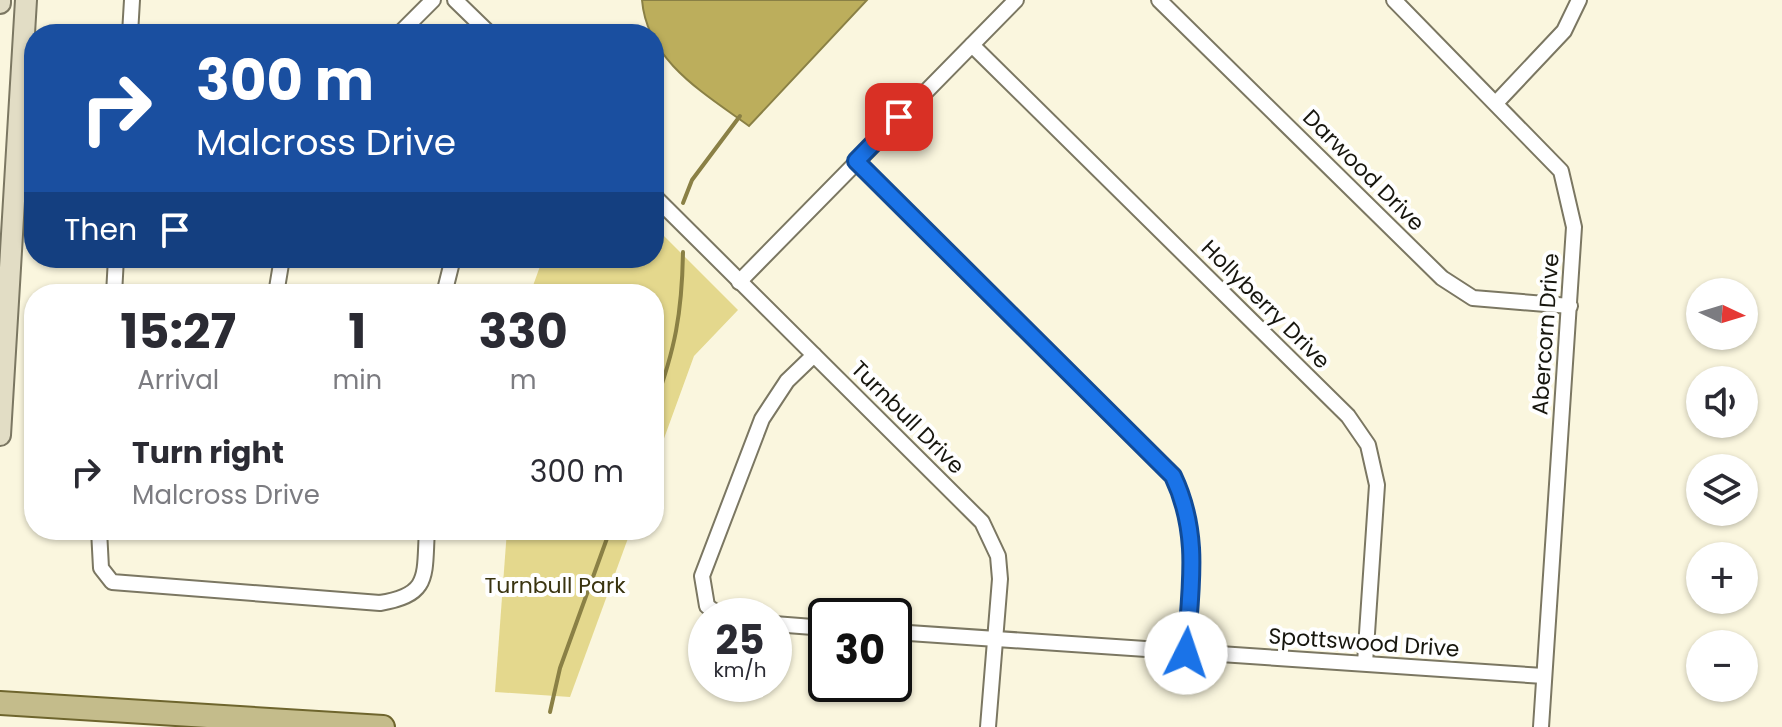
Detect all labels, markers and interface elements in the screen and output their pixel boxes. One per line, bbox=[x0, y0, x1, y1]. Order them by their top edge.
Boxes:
text: 300 m bbox=[196, 41, 374, 120]
icon: right bbox=[64, 56, 168, 160]
pin bbox=[865, 83, 933, 151]
icon: arrive bbox=[877, 95, 921, 139]
street label: Darwood Drive bbox=[1296, 103, 1431, 238]
text: Malcross Drive bbox=[196, 117, 456, 168]
text: Then bbox=[64, 208, 137, 251]
icon: arrive bbox=[153, 208, 197, 252]
street label: Hollyberry Drive bbox=[1194, 233, 1337, 376]
street label: Abercorn Drive bbox=[1524, 252, 1567, 416]
north arrow bbox=[1686, 278, 1758, 350]
map controls bbox=[1686, 278, 1758, 702]
text: 15:27 bbox=[120, 298, 236, 365]
text: 1 bbox=[348, 298, 366, 365]
text: 330 bbox=[478, 298, 568, 365]
street label: Turnbull Drive bbox=[844, 354, 971, 481]
text: Arrival bbox=[137, 362, 219, 398]
text: min bbox=[332, 362, 382, 398]
text: m bbox=[510, 362, 536, 398]
button: sound bbox=[1686, 366, 1758, 438]
text: Turn right bbox=[132, 431, 284, 474]
icon: right bbox=[64, 450, 108, 494]
text: 300 m bbox=[530, 450, 624, 493]
button: layers bbox=[1686, 454, 1758, 526]
text: Malcross Drive bbox=[132, 477, 320, 513]
button: + bbox=[1686, 542, 1758, 614]
park label: Turnbull Park bbox=[484, 570, 626, 601]
speed limit sign: 30 bbox=[808, 598, 912, 702]
position arrow bbox=[1144, 611, 1228, 695]
text: 25 bbox=[716, 612, 764, 668]
street label: Spottswood Drive bbox=[1267, 620, 1461, 665]
button: − bbox=[1686, 630, 1758, 702]
text: km/h bbox=[713, 656, 767, 684]

